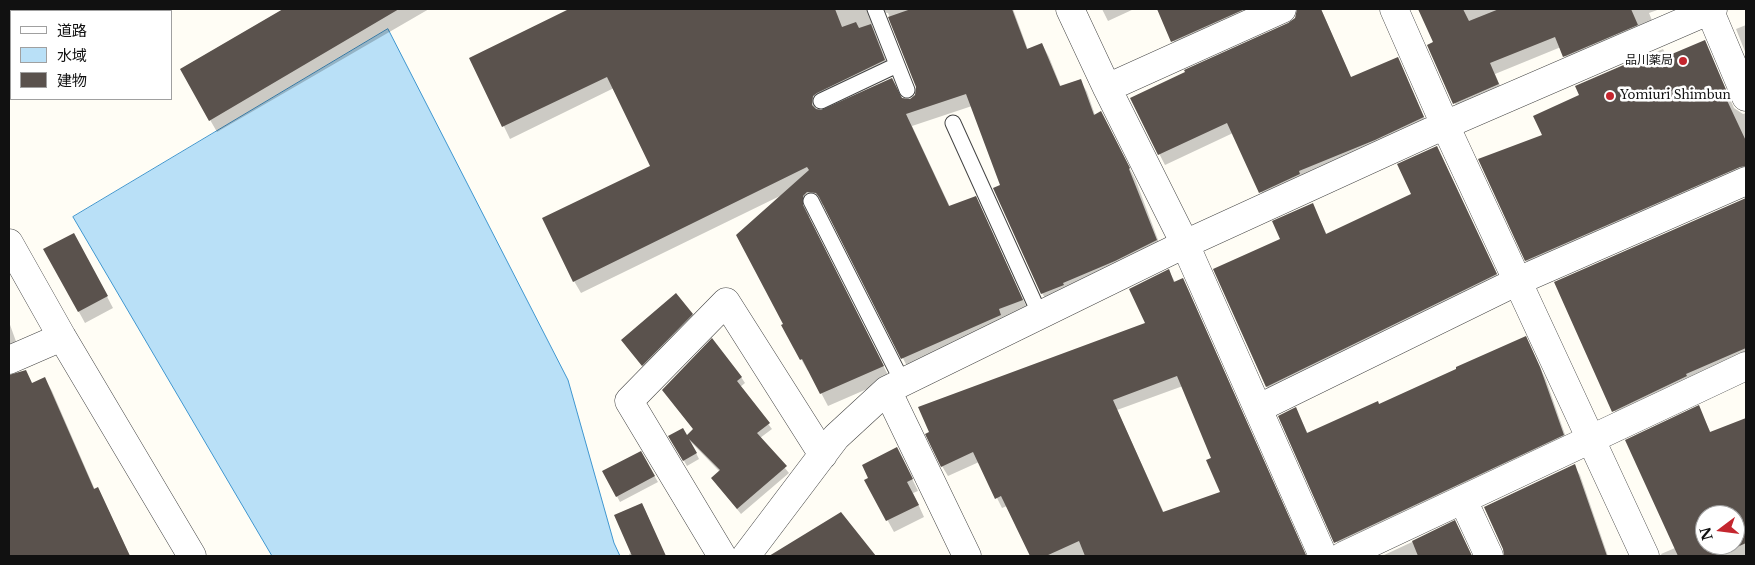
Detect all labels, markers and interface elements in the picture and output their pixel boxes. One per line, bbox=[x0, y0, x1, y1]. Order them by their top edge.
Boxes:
legend bbox=[10, 10, 172, 100]
text: 道路 bbox=[57, 21, 87, 40]
text: 水域 bbox=[57, 46, 87, 65]
place label: 品川薬局 bbox=[1625, 54, 1673, 68]
marker: 品川薬局 bbox=[1677, 55, 1689, 67]
text: 建物 bbox=[57, 71, 87, 90]
place label: Yomiuri Shimbun bbox=[1620, 89, 1731, 103]
marker: Yomiuri Shimbun bbox=[1604, 90, 1616, 102]
north arrow bbox=[1695, 505, 1745, 555]
text: N bbox=[1696, 525, 1717, 542]

